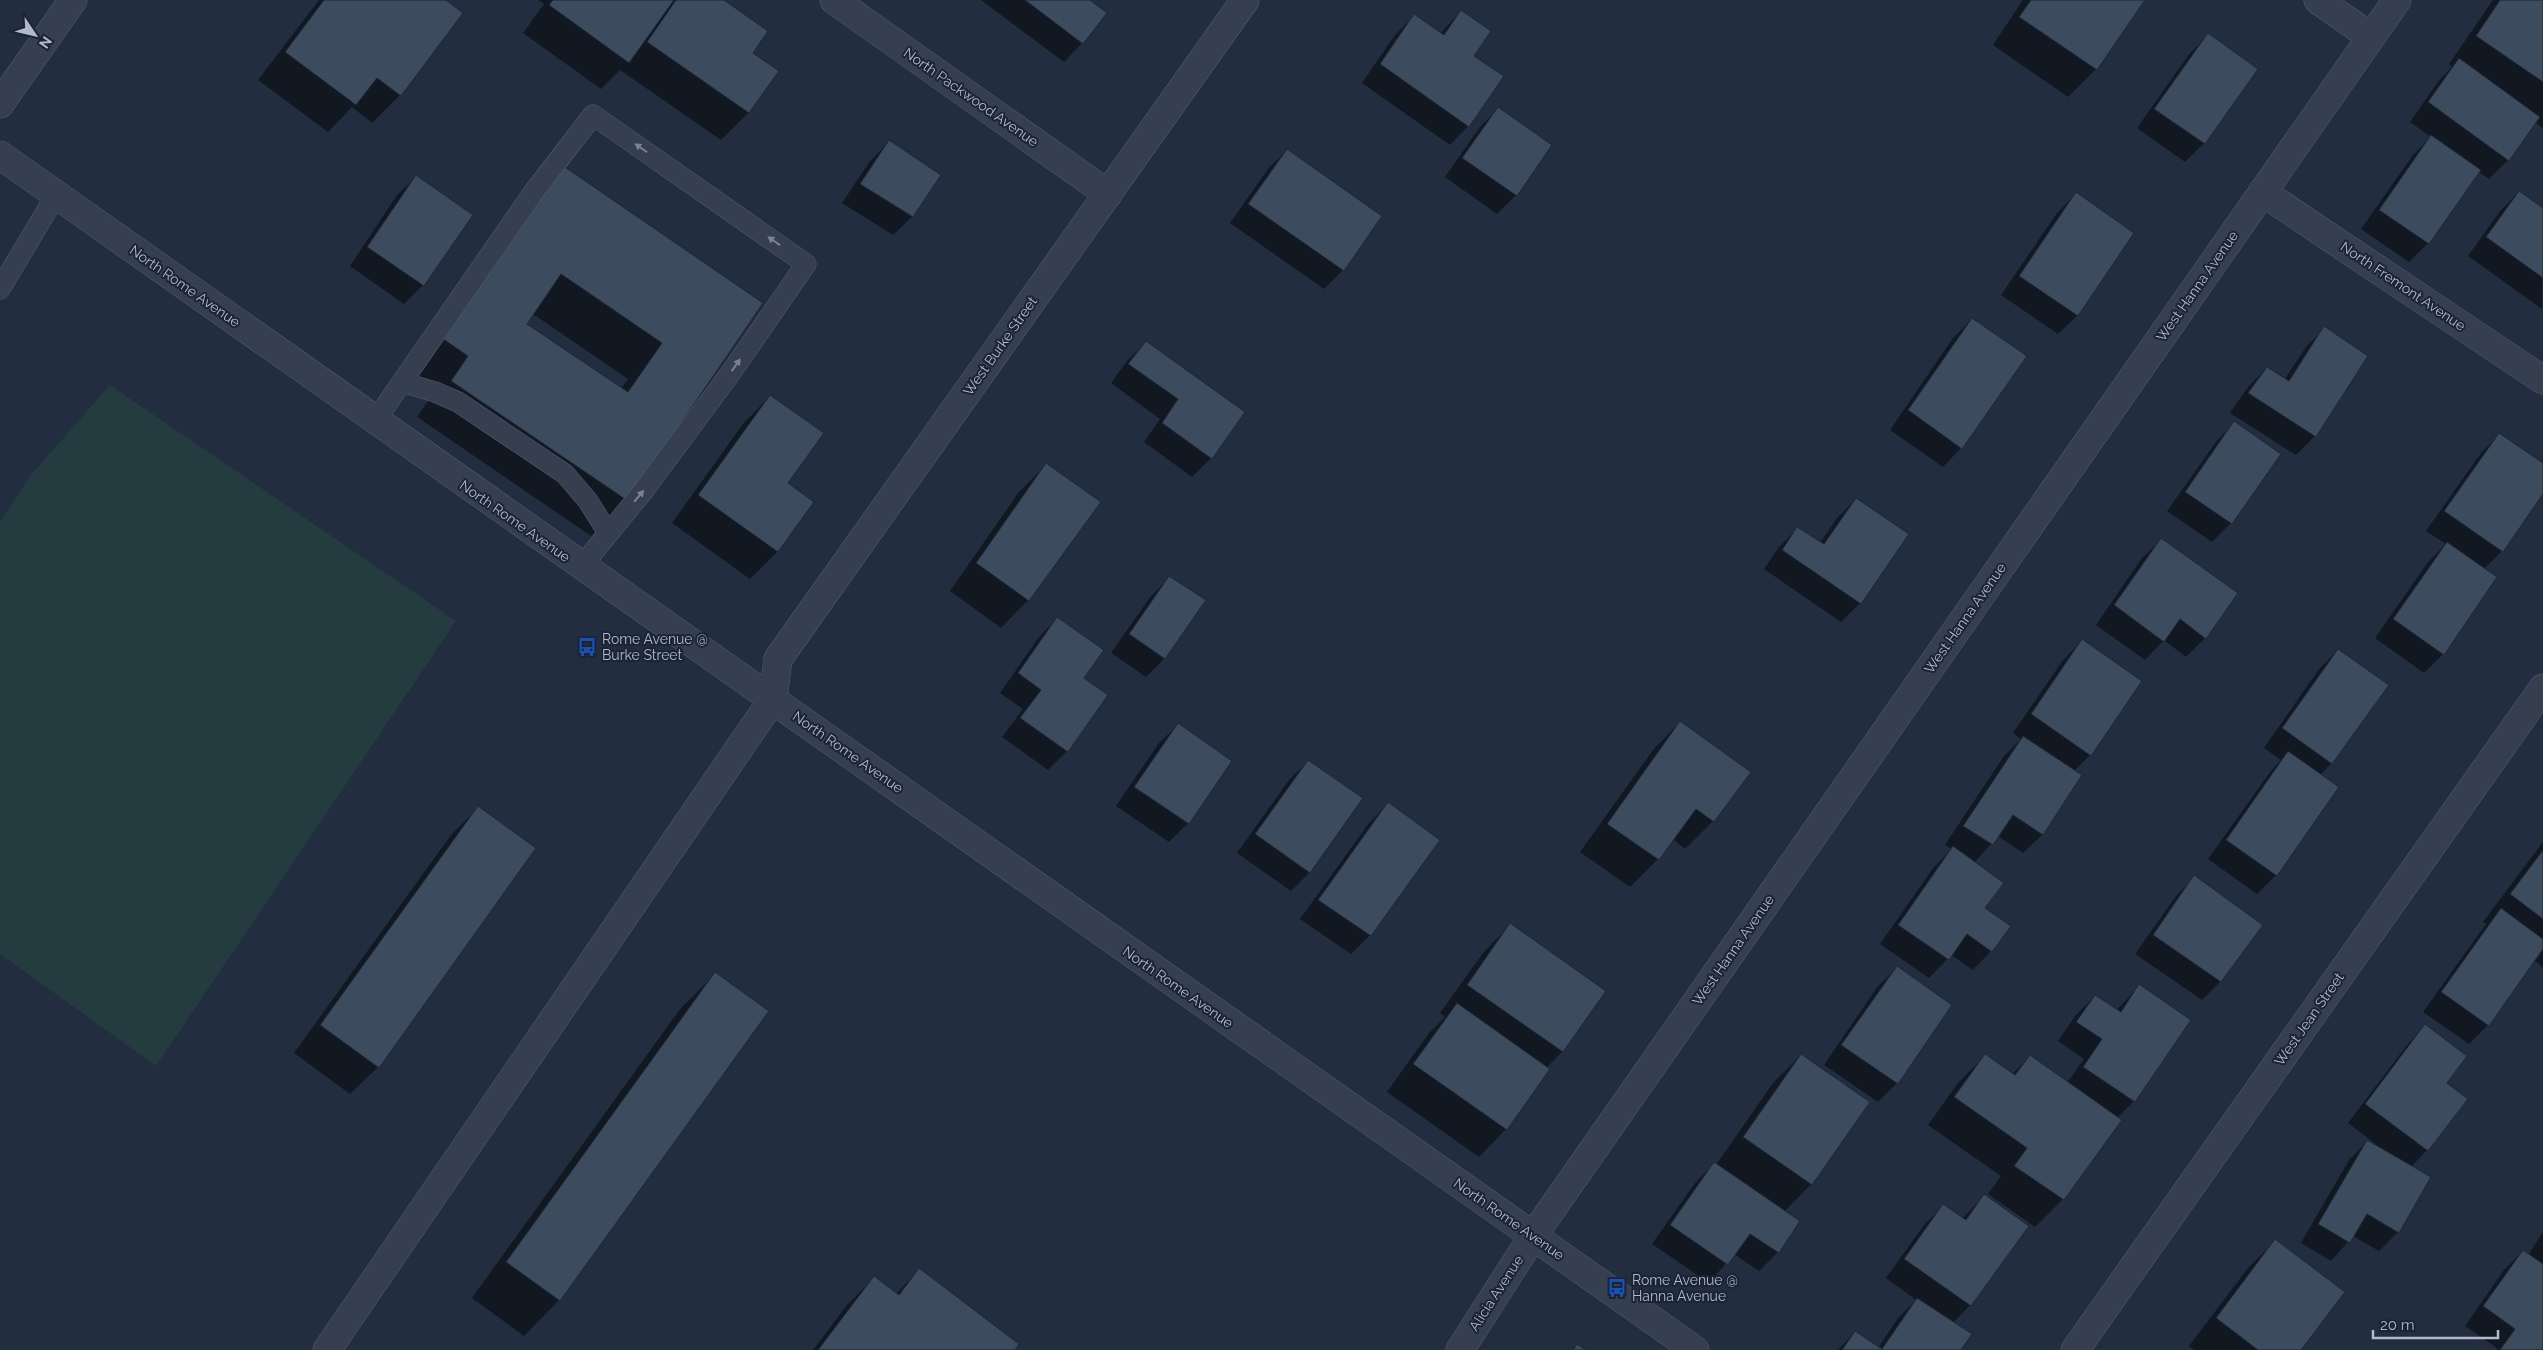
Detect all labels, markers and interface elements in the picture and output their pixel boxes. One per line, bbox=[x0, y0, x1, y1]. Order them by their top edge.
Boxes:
north arrow bbox=[10, 10, 60, 60]
text: N bbox=[36, 33, 55, 51]
street label: North Packwood Avenue bbox=[901, 44, 1041, 150]
one-way arrow bbox=[634, 143, 647, 153]
street label: West Hanna Avenue bbox=[2153, 228, 2241, 344]
one-way arrow bbox=[767, 236, 780, 246]
street label: North Fremont Avenue bbox=[2338, 238, 2468, 334]
street label: North Rome Avenue bbox=[127, 242, 243, 330]
street label: West Burke Street bbox=[960, 293, 1040, 399]
one-way arrow bbox=[731, 358, 741, 372]
street label: North Rome Avenue bbox=[457, 477, 573, 565]
one-way arrow bbox=[633, 490, 645, 502]
street label: West Hanna Avenue bbox=[1921, 560, 2009, 676]
place label: Rome Avenue @ Burke Street bbox=[602, 631, 708, 663]
bus stop icon: Rome Avenue @ Burke Street bbox=[576, 636, 598, 658]
street label: North Rome Avenue bbox=[790, 708, 906, 796]
street label: West Hanna Avenue bbox=[1689, 892, 1777, 1008]
street label: North Rome Avenue bbox=[1120, 943, 1236, 1031]
street label: West Jean Street bbox=[2271, 969, 2347, 1068]
street label: North Rome Avenue bbox=[1451, 1175, 1567, 1263]
street label: Alicia Avenue bbox=[1466, 1252, 1526, 1334]
place label: Rome Avenue @ Hanna Avenue bbox=[1632, 1272, 1738, 1304]
bus stop icon: Rome Avenue @ Hanna Avenue bbox=[1606, 1277, 1628, 1299]
scale bar bbox=[2373, 1308, 2498, 1340]
text: 20 m bbox=[2380, 1316, 2415, 1334]

